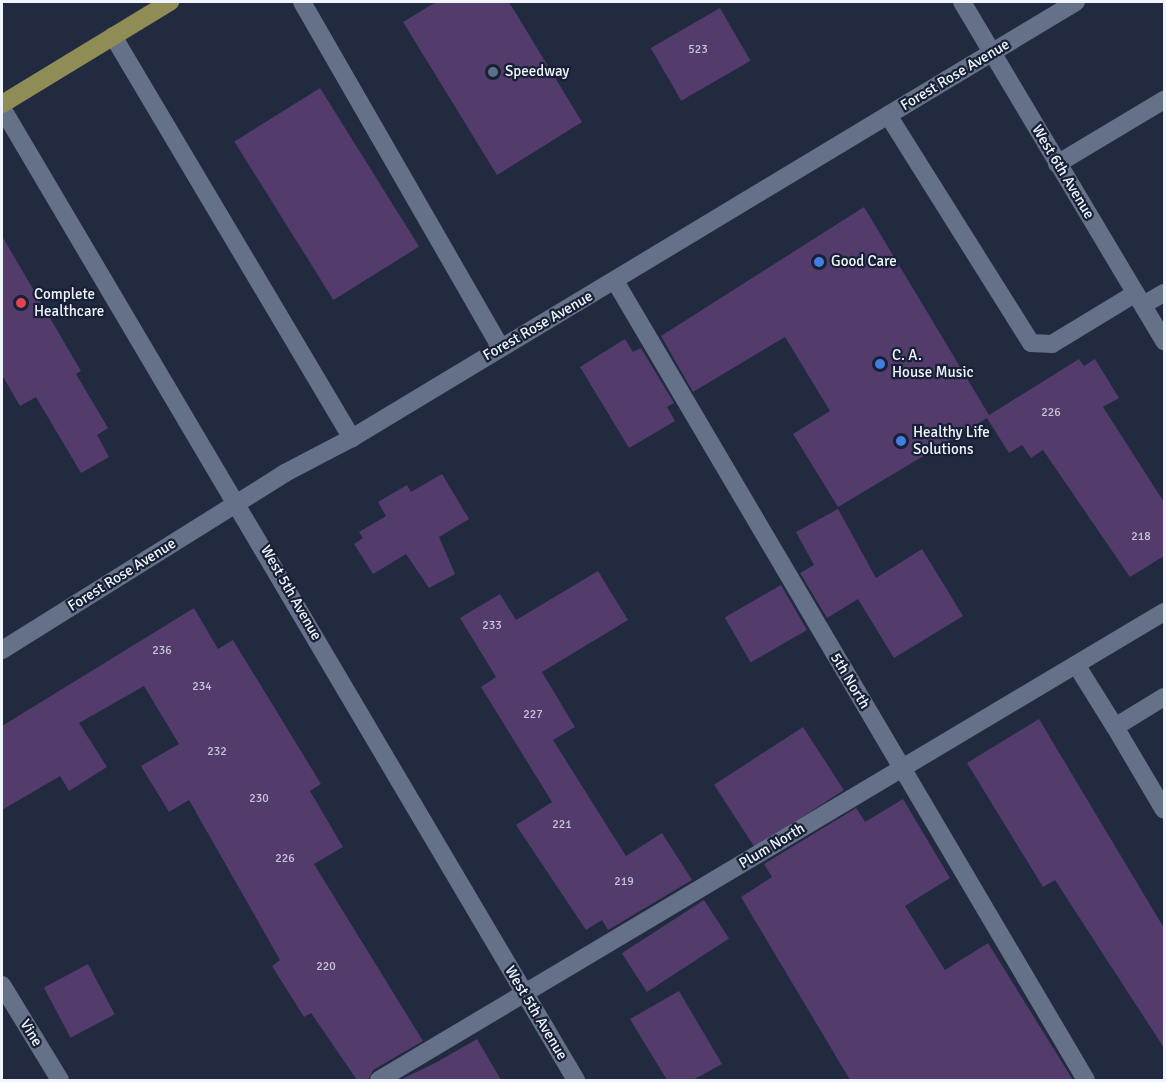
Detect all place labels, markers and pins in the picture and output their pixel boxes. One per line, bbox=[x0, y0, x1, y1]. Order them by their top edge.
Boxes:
place label: Speedway bbox=[505, 63, 569, 81]
marker: Speedway bbox=[486, 65, 500, 79]
place label: Good Care bbox=[831, 253, 897, 271]
marker: Good Care bbox=[812, 255, 826, 269]
place label: Complete Healthcare bbox=[34, 285, 104, 320]
marker: Complete Healthcare bbox=[12, 294, 30, 312]
place label: C. A. House Music bbox=[892, 346, 974, 381]
marker: C. A. House Music bbox=[873, 357, 887, 371]
place label: Healthy Life Solutions bbox=[913, 423, 990, 458]
marker: Healthy Life Solutions bbox=[894, 434, 908, 448]

